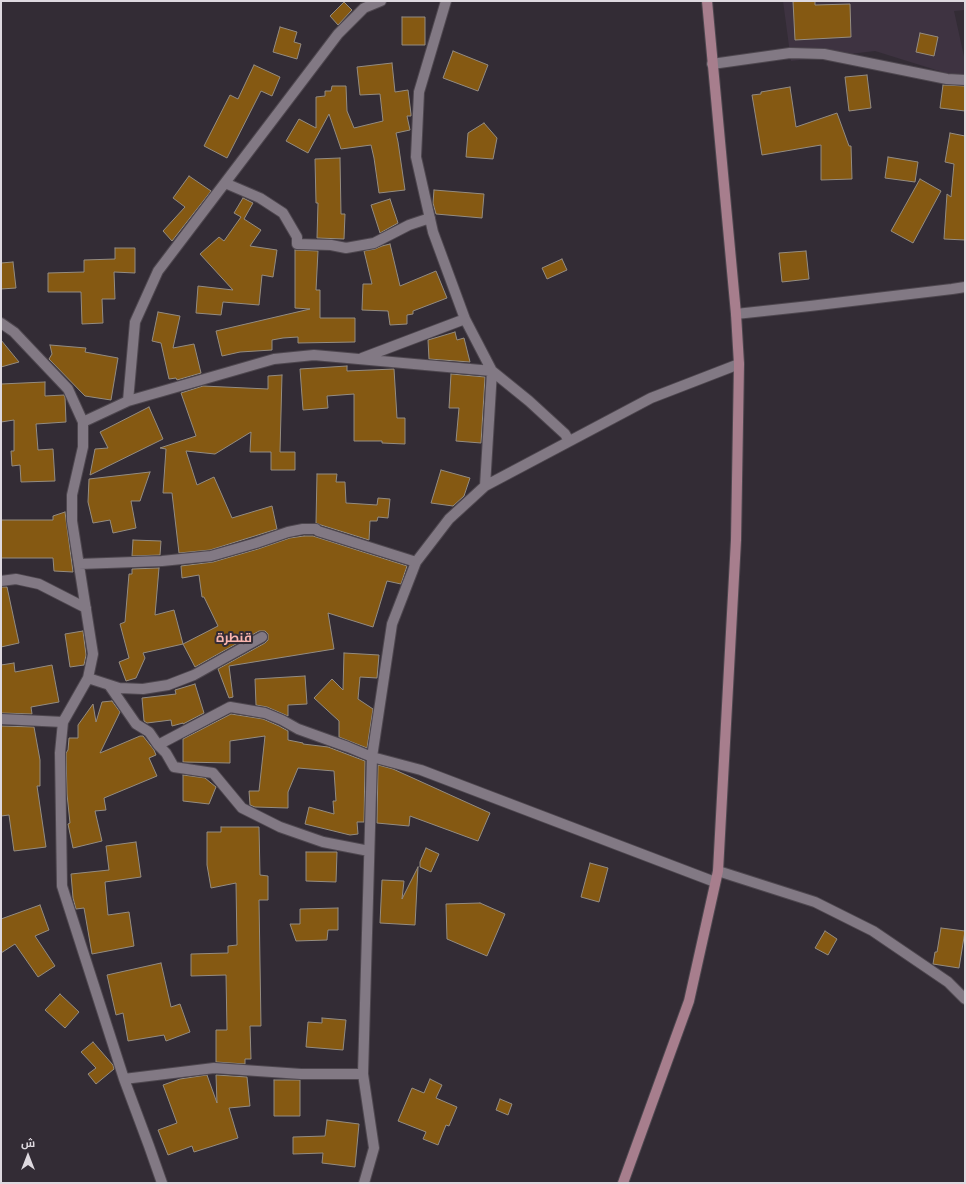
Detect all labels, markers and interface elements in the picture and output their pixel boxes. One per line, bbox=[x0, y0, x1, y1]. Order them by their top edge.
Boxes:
district label: قنطرة bbox=[216, 631, 252, 647]
north arrow bbox=[8, 1136, 48, 1176]
text: ش bbox=[21, 1137, 35, 1150]

